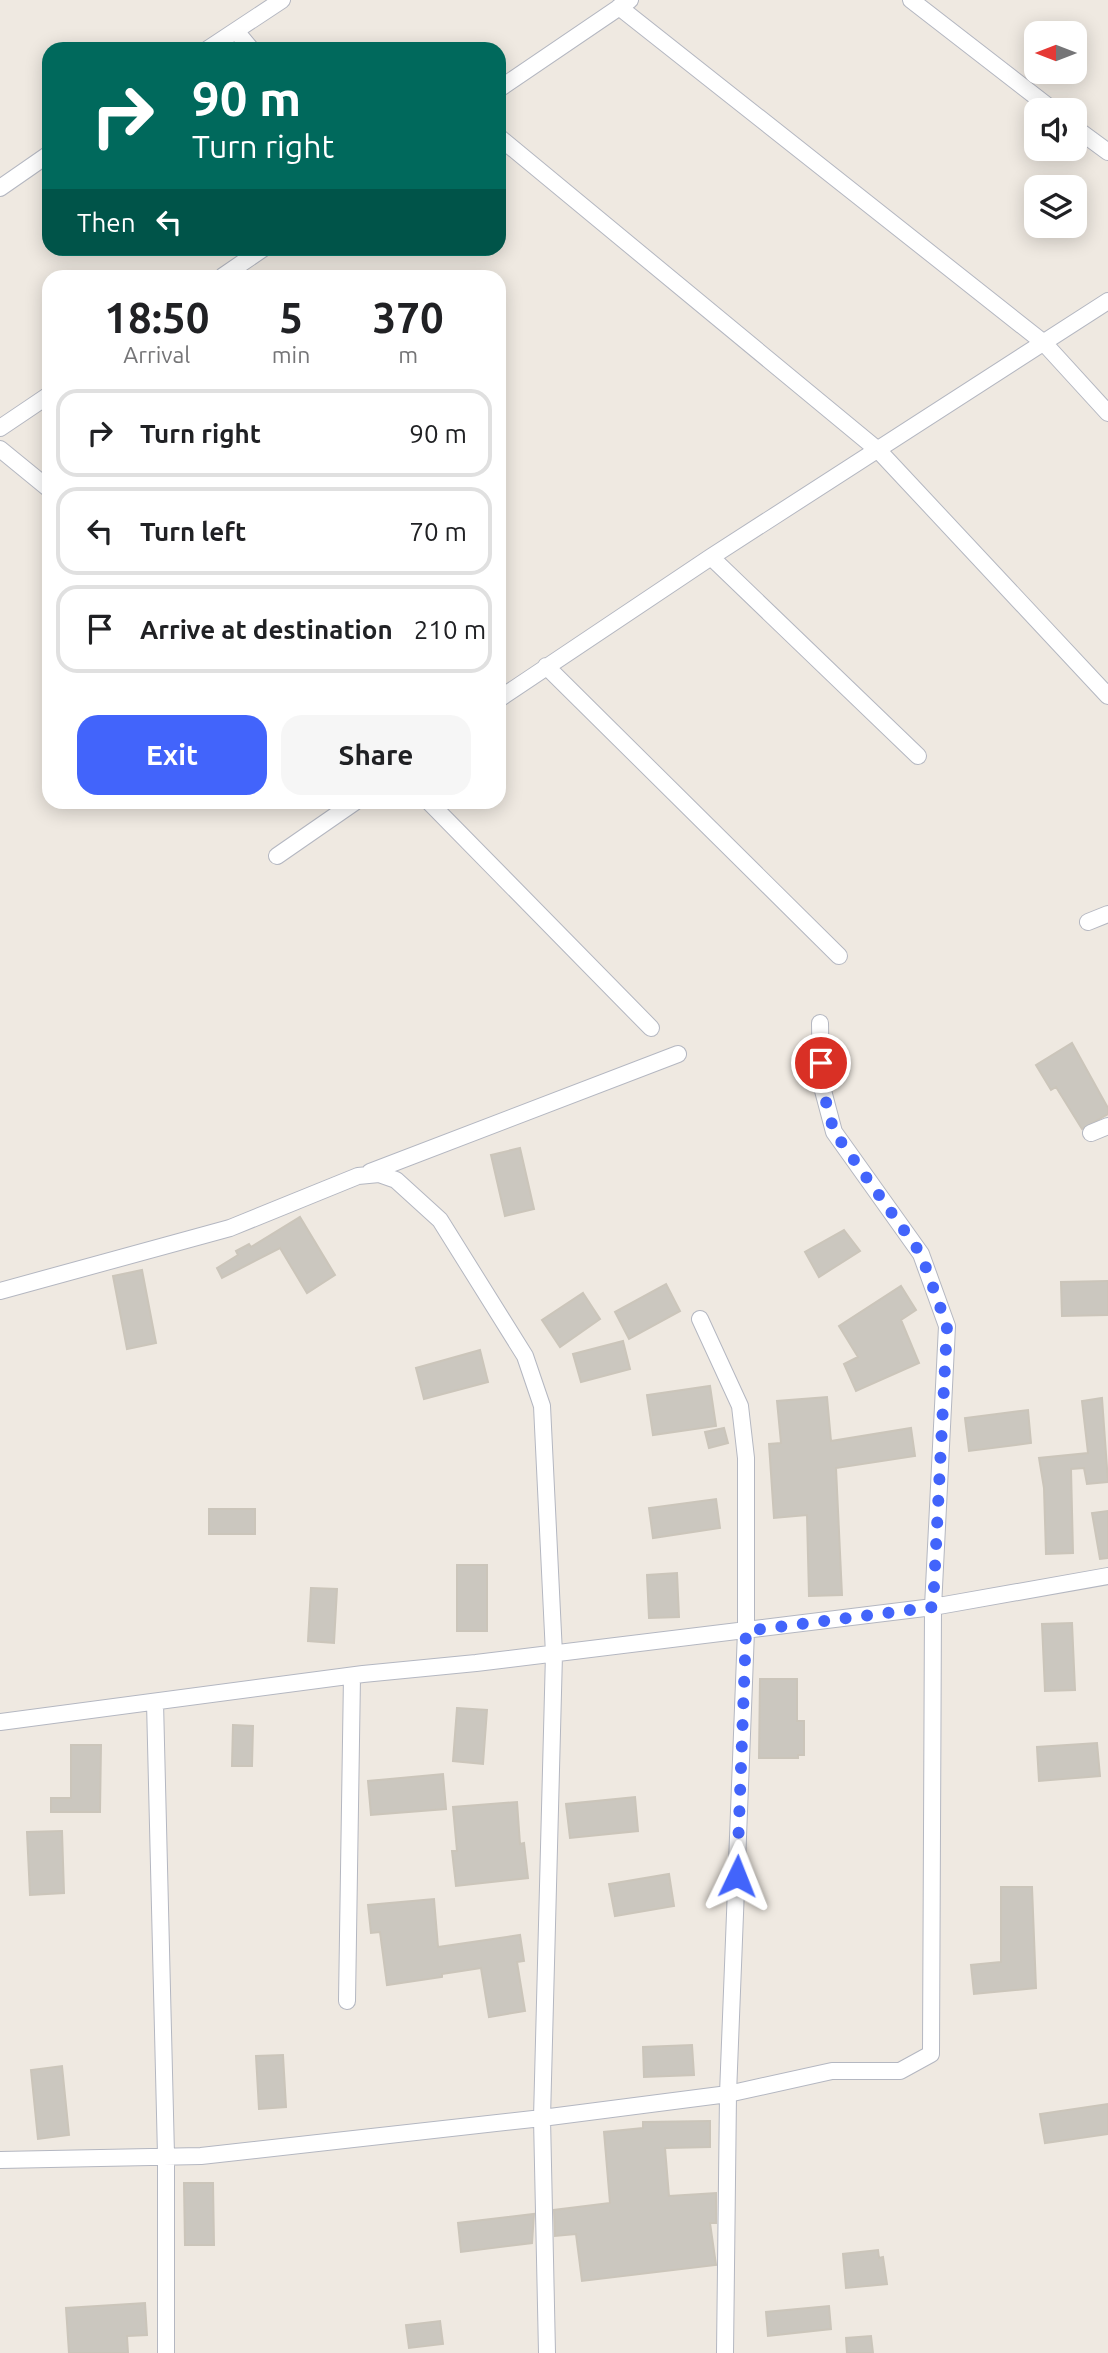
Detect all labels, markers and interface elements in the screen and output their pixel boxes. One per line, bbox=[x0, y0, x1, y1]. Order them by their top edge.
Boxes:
north arrow bbox=[1024, 21, 1087, 84]
map controls bbox=[1024, 21, 1087, 238]
icon: right bbox=[77, 70, 168, 161]
text: 90 m bbox=[192, 70, 301, 125]
button: sound bbox=[1024, 98, 1087, 161]
text: Turn right bbox=[192, 128, 334, 164]
button: layers bbox=[1024, 175, 1087, 238]
icon: left bbox=[150, 203, 188, 241]
text: Then bbox=[77, 208, 136, 237]
text: 18:50 bbox=[104, 294, 209, 341]
text: 5 bbox=[279, 294, 303, 341]
text: 370 bbox=[373, 294, 444, 341]
text: Arrival bbox=[123, 342, 190, 367]
text: min bbox=[272, 342, 310, 367]
text: m bbox=[398, 342, 418, 367]
icon: right bbox=[81, 414, 119, 452]
text: Turn right bbox=[140, 419, 261, 448]
text: 90 m bbox=[409, 419, 467, 448]
icon: left bbox=[81, 512, 119, 550]
text: Turn left bbox=[140, 517, 246, 546]
text: 70 m bbox=[409, 517, 467, 546]
icon: arrive bbox=[81, 610, 119, 648]
text: Arrive at destination bbox=[140, 615, 393, 644]
text: 210 m bbox=[414, 615, 486, 644]
button: Exit bbox=[77, 715, 267, 795]
button: Share bbox=[281, 715, 471, 795]
pin bbox=[791, 1033, 851, 1093]
icon: arrive bbox=[802, 1044, 840, 1082]
position arrow bbox=[700, 1839, 774, 1913]

